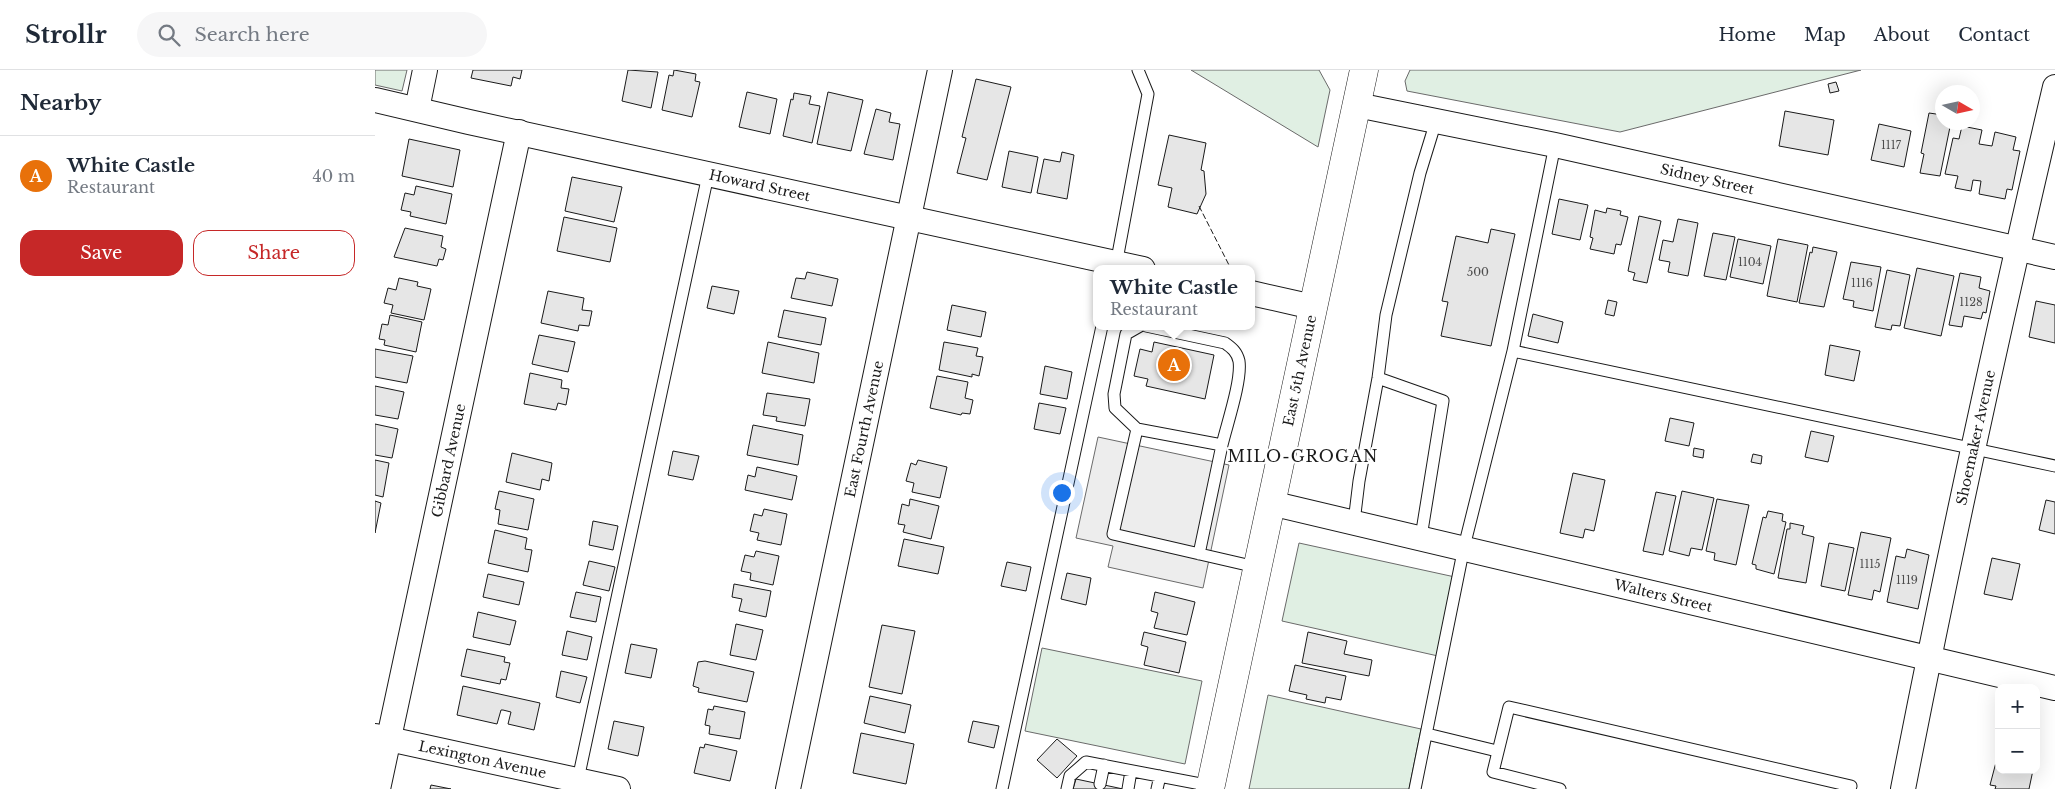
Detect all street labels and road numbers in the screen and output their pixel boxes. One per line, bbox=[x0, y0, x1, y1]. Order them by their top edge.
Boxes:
street label: Sidney Street bbox=[1659, 160, 1756, 198]
street label: Howard Street bbox=[707, 166, 813, 205]
street label: East 5th Avenue bbox=[1279, 313, 1320, 428]
street label: East Fourth Avenue bbox=[841, 359, 887, 499]
street label: Shoemaker Avenue bbox=[1952, 368, 1999, 507]
street label: Gibbard Avenue bbox=[428, 402, 469, 519]
street label: Walters Street bbox=[1611, 575, 1715, 616]
street label: Lexington Avenue bbox=[417, 737, 548, 782]

